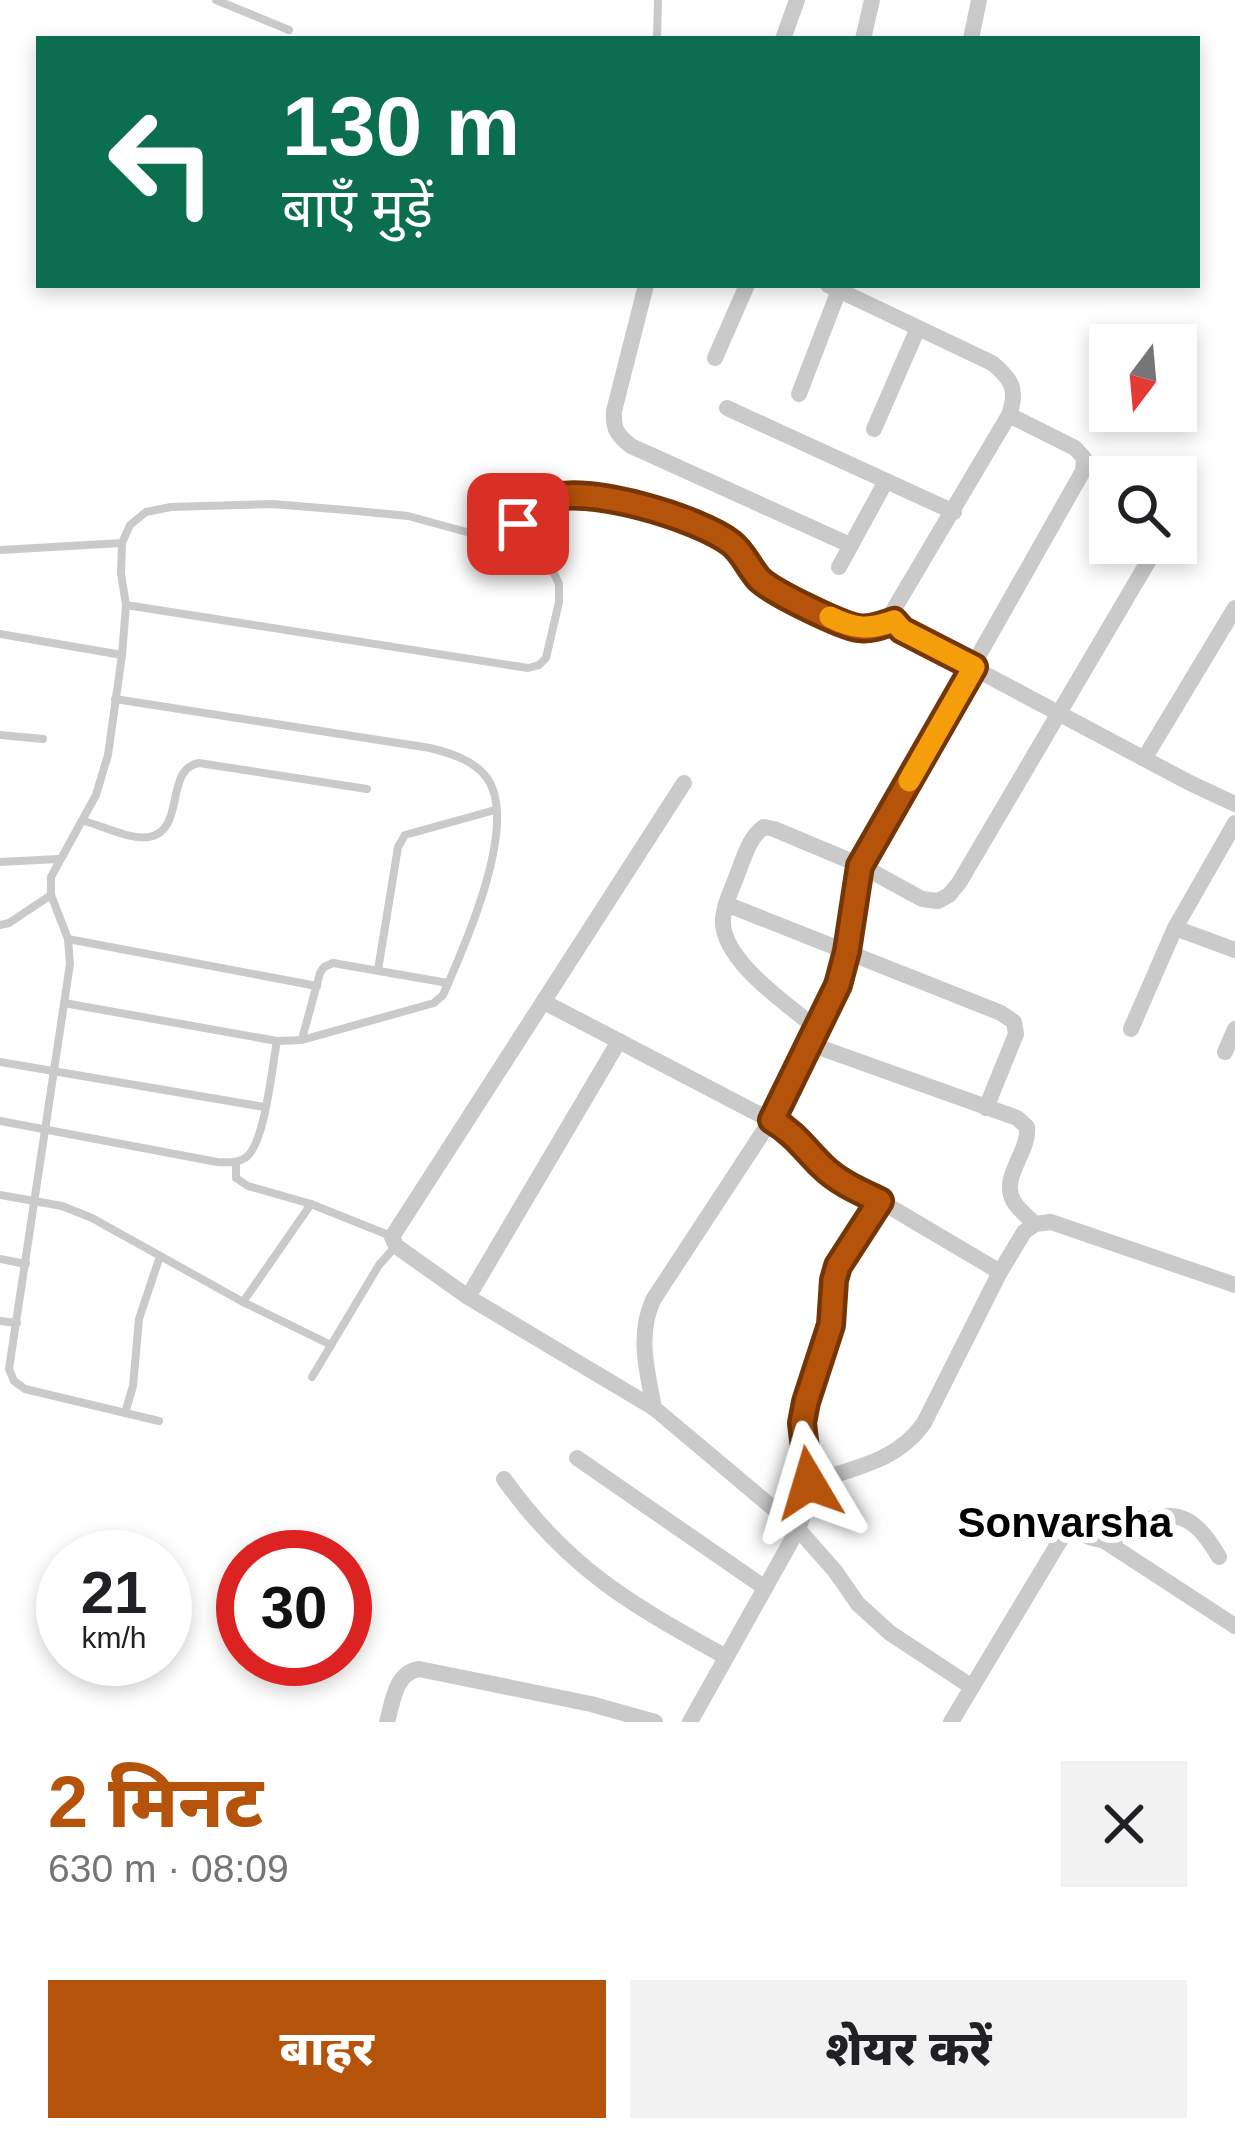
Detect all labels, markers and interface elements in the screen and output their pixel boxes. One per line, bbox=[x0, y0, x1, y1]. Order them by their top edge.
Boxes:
text: 130 m bbox=[282, 79, 520, 173]
icon: left bbox=[84, 84, 240, 240]
text: बाएँ मुड़ें bbox=[282, 178, 433, 238]
north arrow bbox=[1089, 324, 1197, 432]
map controls bbox=[1089, 324, 1197, 564]
button: search bbox=[1089, 456, 1197, 564]
pin bbox=[467, 473, 569, 575]
icon: arrive bbox=[485, 491, 551, 557]
position arrow bbox=[746, 1420, 872, 1546]
district label: Sonvarsha bbox=[958, 1499, 1173, 1546]
speed limit sign: 30 bbox=[216, 1530, 372, 1686]
text: 21 bbox=[81, 1559, 147, 1626]
text: km/h bbox=[81, 1621, 147, 1654]
button: close bbox=[1061, 1761, 1187, 1887]
text: 2 मिनट bbox=[48, 1762, 263, 1842]
text: 630 m · 08:09 bbox=[48, 1847, 289, 1890]
button: बाहर bbox=[48, 1980, 606, 2118]
button: शेयर करें bbox=[630, 1980, 1187, 2118]

